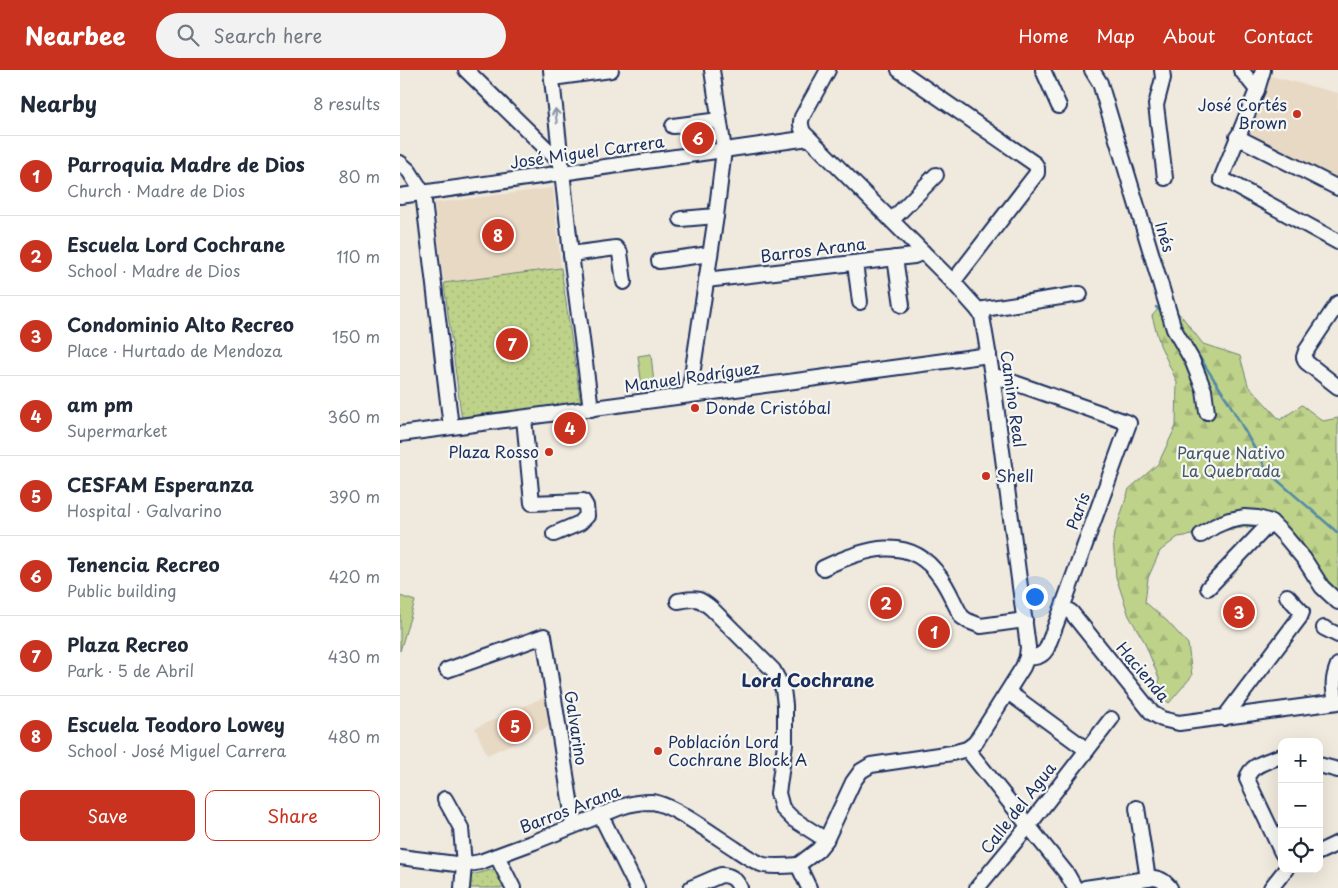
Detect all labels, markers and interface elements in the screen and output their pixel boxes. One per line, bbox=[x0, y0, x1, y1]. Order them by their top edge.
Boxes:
search box bbox=[156, 13, 506, 58]
text: Nearbee bbox=[25, 17, 126, 53]
icon: search bbox=[174, 21, 202, 49]
text: Search here bbox=[214, 21, 322, 49]
text: Home bbox=[1018, 22, 1068, 49]
text: Map bbox=[1096, 22, 1135, 49]
text: About bbox=[1163, 22, 1215, 49]
text: Contact bbox=[1243, 22, 1313, 49]
text: Nearby bbox=[20, 87, 97, 119]
text: 8 results bbox=[313, 91, 380, 115]
place label: José Cortés Brown bbox=[1198, 92, 1287, 134]
marker: José Cortés Brown bbox=[1291, 108, 1303, 120]
one-way arrow bbox=[551, 109, 561, 125]
pin: 6 bbox=[682, 119, 714, 157]
street label: José Miguel Carrera bbox=[508, 128, 666, 174]
text: Parroquia Madre de Dios bbox=[67, 150, 305, 178]
text: 1 bbox=[32, 164, 40, 188]
text: 80 m bbox=[338, 164, 380, 188]
text: Church · Madre de Dios bbox=[67, 178, 245, 202]
pin: 8 bbox=[482, 216, 514, 254]
street label: Inés bbox=[1150, 218, 1182, 255]
text: Escuela Lord Cochrane bbox=[67, 230, 285, 258]
street label: Barros Arana bbox=[759, 231, 867, 267]
text: 2 bbox=[30, 244, 42, 268]
text: 110 m bbox=[337, 244, 380, 268]
text: School · Madre de Dios bbox=[67, 258, 240, 282]
text: Condominio Alto Recreo bbox=[67, 310, 294, 338]
text: 3 bbox=[31, 324, 41, 348]
text: 150 m bbox=[332, 324, 380, 348]
pin: 7 bbox=[496, 325, 528, 363]
text: Place · Hurtado de Mendoza bbox=[67, 338, 282, 362]
street label: Camino Real bbox=[995, 349, 1033, 449]
street label: Manuel Rodríguez bbox=[623, 355, 761, 397]
text: am pm bbox=[67, 390, 133, 418]
place label: Donde Cristóbal bbox=[705, 395, 831, 419]
marker: Donde Cristóbal bbox=[689, 402, 701, 414]
text: 4 bbox=[31, 404, 41, 428]
text: 360 m bbox=[328, 404, 380, 428]
pin: 4 bbox=[554, 409, 586, 447]
text: Supermarket bbox=[67, 418, 167, 442]
place label: Plaza Rosso bbox=[448, 439, 539, 463]
park label: Parque Nativo La Quebrada bbox=[1177, 440, 1285, 482]
marker: Plaza Rosso bbox=[543, 446, 555, 458]
place label: Shell bbox=[996, 463, 1034, 487]
text: CESFAM Esperanza bbox=[67, 470, 254, 498]
marker: Shell bbox=[980, 470, 992, 482]
text: 5 bbox=[31, 484, 41, 508]
text: 390 m bbox=[329, 484, 380, 508]
street label: París bbox=[1059, 489, 1095, 533]
text: Hospital · Galvarino bbox=[67, 498, 222, 522]
text: Tenencia Recreo bbox=[67, 550, 220, 578]
text: 6 bbox=[30, 564, 42, 588]
text: 420 m bbox=[329, 564, 380, 588]
text: Public building bbox=[67, 578, 177, 602]
pin: 2 bbox=[870, 584, 902, 622]
your location bbox=[1022, 584, 1048, 610]
pin: 3 bbox=[1223, 593, 1255, 631]
pin: 1 bbox=[918, 613, 950, 651]
text: Plaza Recreo bbox=[67, 630, 188, 658]
street label: Hacienda bbox=[1111, 636, 1176, 707]
text: 7 bbox=[31, 644, 41, 668]
text: 430 m bbox=[328, 644, 380, 668]
text: Park · 5 de Abril bbox=[67, 658, 194, 682]
district label: Lord Cochrane bbox=[742, 666, 875, 693]
street label: Galvarino bbox=[559, 689, 595, 767]
pin: 5 bbox=[499, 707, 531, 745]
text: Escuela Teodoro Lowey bbox=[67, 710, 285, 738]
text: 8 bbox=[31, 724, 41, 748]
text: 480 m bbox=[328, 724, 380, 748]
place label: Población Lord Cochrane Block A bbox=[668, 729, 807, 771]
text: School · José Miguel Carrera bbox=[67, 738, 286, 762]
map controls bbox=[1278, 738, 1323, 873]
button: + bbox=[1278, 738, 1323, 783]
marker: Población Lord Cochrane Block A bbox=[652, 745, 664, 757]
street label: Calle del Agua bbox=[974, 756, 1061, 858]
street label: Barros Arana bbox=[516, 778, 624, 838]
button: − bbox=[1278, 783, 1323, 828]
button: Save bbox=[20, 790, 195, 841]
button: Share bbox=[205, 790, 380, 841]
button: locate bbox=[1278, 828, 1323, 873]

